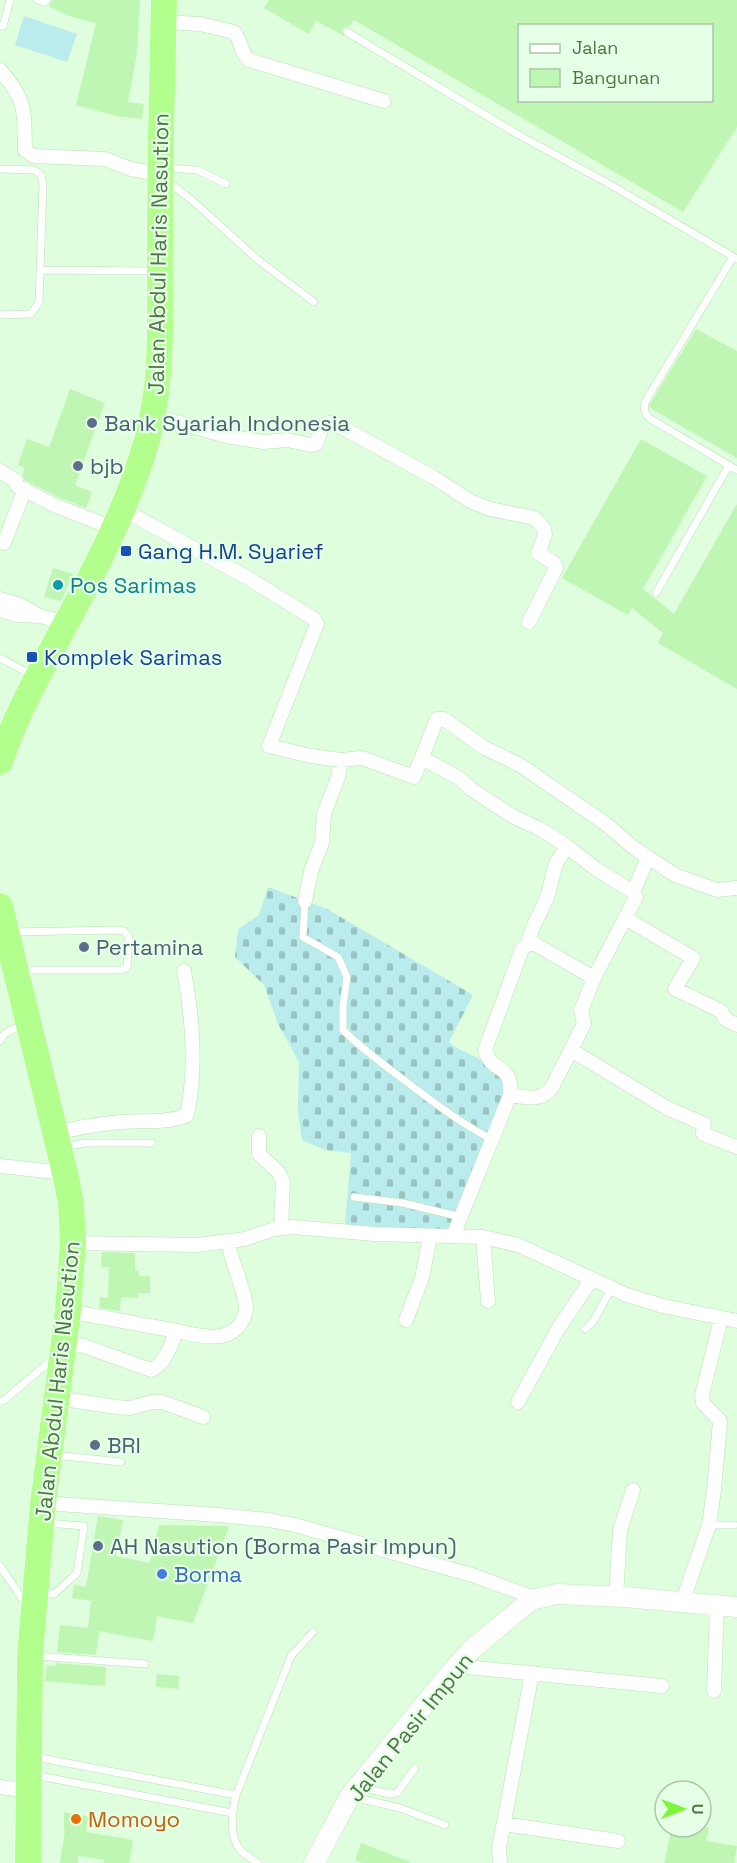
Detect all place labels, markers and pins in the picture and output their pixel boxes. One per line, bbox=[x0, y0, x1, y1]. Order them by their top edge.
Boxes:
place label: Bank Syariah Indonesia bbox=[104, 409, 350, 437]
marker: Bank Syariah Indonesia bbox=[85, 416, 99, 430]
place label: bjb bbox=[90, 452, 124, 480]
marker: bjb bbox=[71, 459, 85, 473]
place label: Gang H.M. Syarief bbox=[138, 537, 324, 565]
marker: Gang H.M. Syarief bbox=[119, 544, 133, 558]
place label: Pos Sarimas bbox=[70, 571, 197, 599]
marker: Pos Sarimas bbox=[51, 578, 65, 592]
place label: Komplek Sarimas bbox=[44, 643, 222, 671]
marker: Komplek Sarimas bbox=[25, 650, 39, 664]
place label: Pertamina bbox=[96, 933, 204, 961]
marker: Pertamina bbox=[77, 940, 91, 954]
place label: BRI bbox=[107, 1431, 141, 1459]
marker: BRI bbox=[88, 1438, 102, 1452]
place label: AH Nasution (Borma Pasir Impun) bbox=[110, 1532, 457, 1560]
marker: AH Nasution (Borma Pasir Impun) bbox=[91, 1539, 105, 1553]
place label: Borma bbox=[174, 1560, 242, 1588]
marker: Borma bbox=[155, 1567, 169, 1581]
place label: Momoyo bbox=[88, 1805, 180, 1833]
marker: Momoyo bbox=[69, 1812, 83, 1826]

